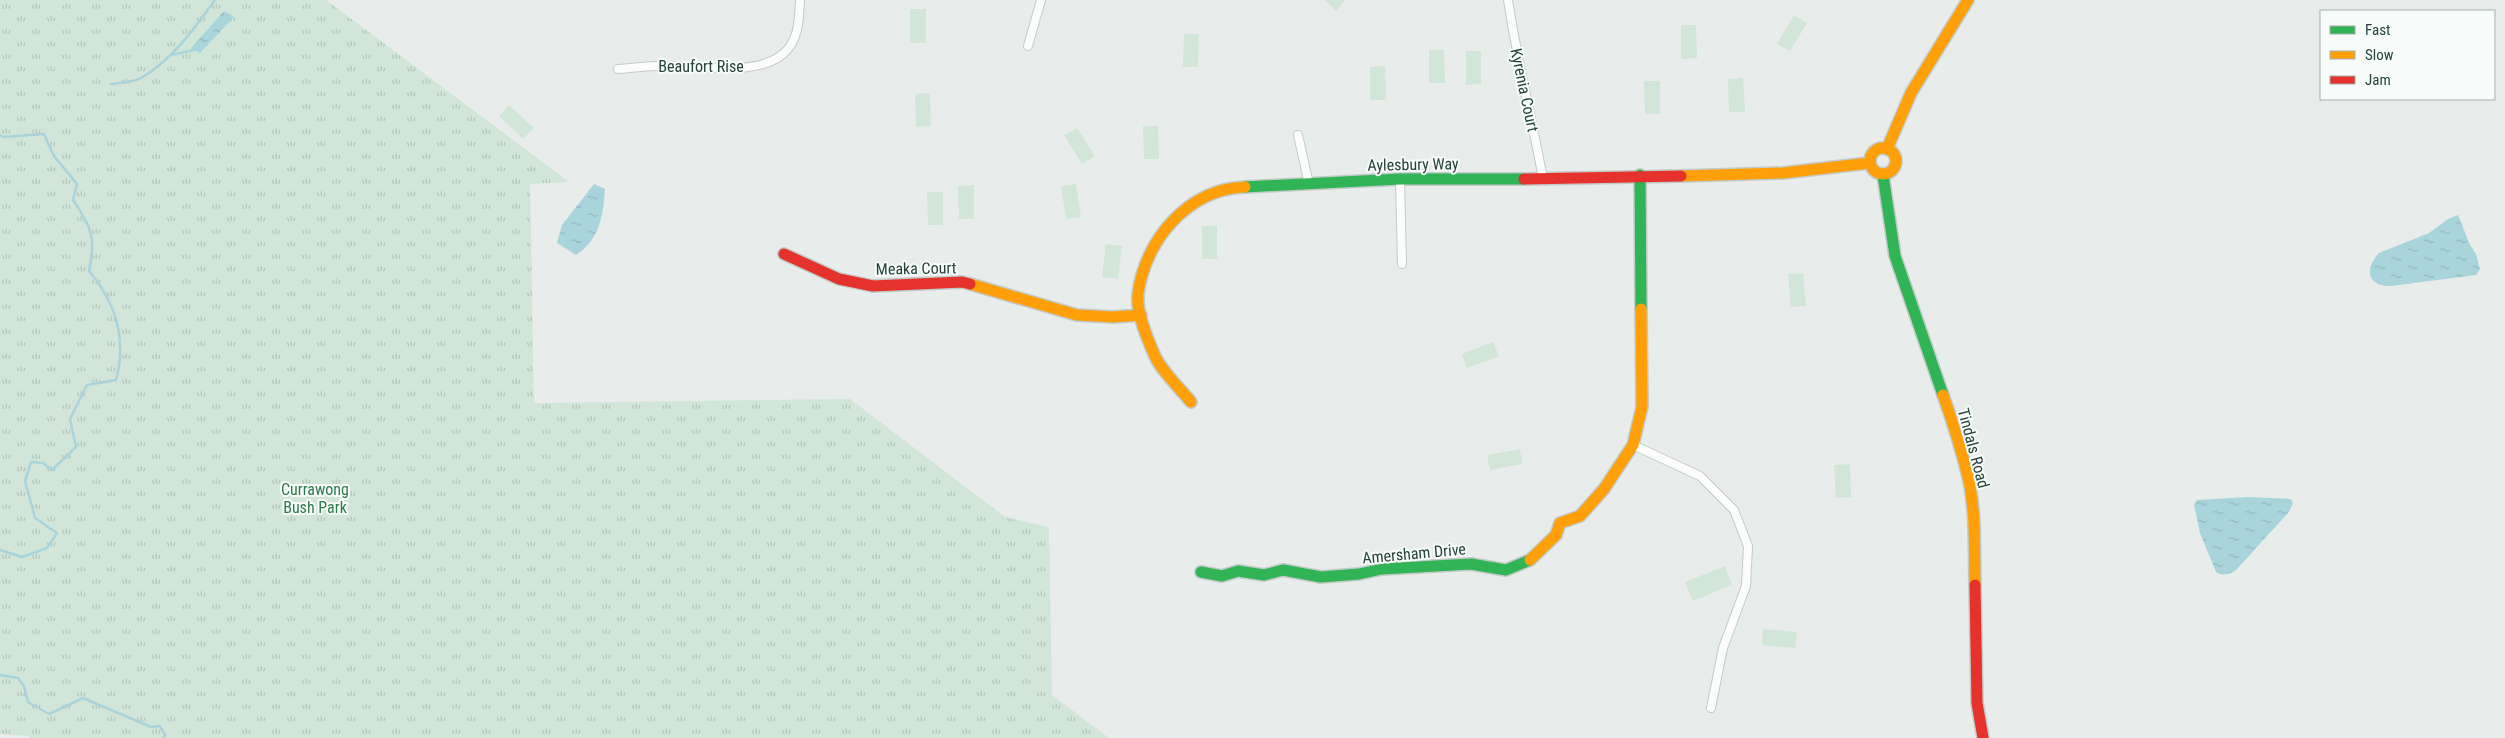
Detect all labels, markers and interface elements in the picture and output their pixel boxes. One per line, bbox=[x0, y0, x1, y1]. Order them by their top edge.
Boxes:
legend bbox=[2320, 10, 2495, 100]
text: Fast bbox=[2365, 21, 2390, 39]
text: Slow bbox=[2365, 46, 2394, 64]
street label: Kyrenia Court bbox=[1506, 47, 1543, 134]
street label: Beaufort Rise bbox=[658, 57, 744, 76]
text: Jam bbox=[2365, 71, 2391, 89]
street label: Aylesbury Way bbox=[1367, 154, 1459, 175]
street label: Meaka Court bbox=[876, 258, 957, 279]
street label: Tindals Road bbox=[1954, 406, 1993, 490]
park label: Currawong Bush Park bbox=[281, 480, 349, 517]
street label: Amersham Drive bbox=[1361, 540, 1467, 567]

